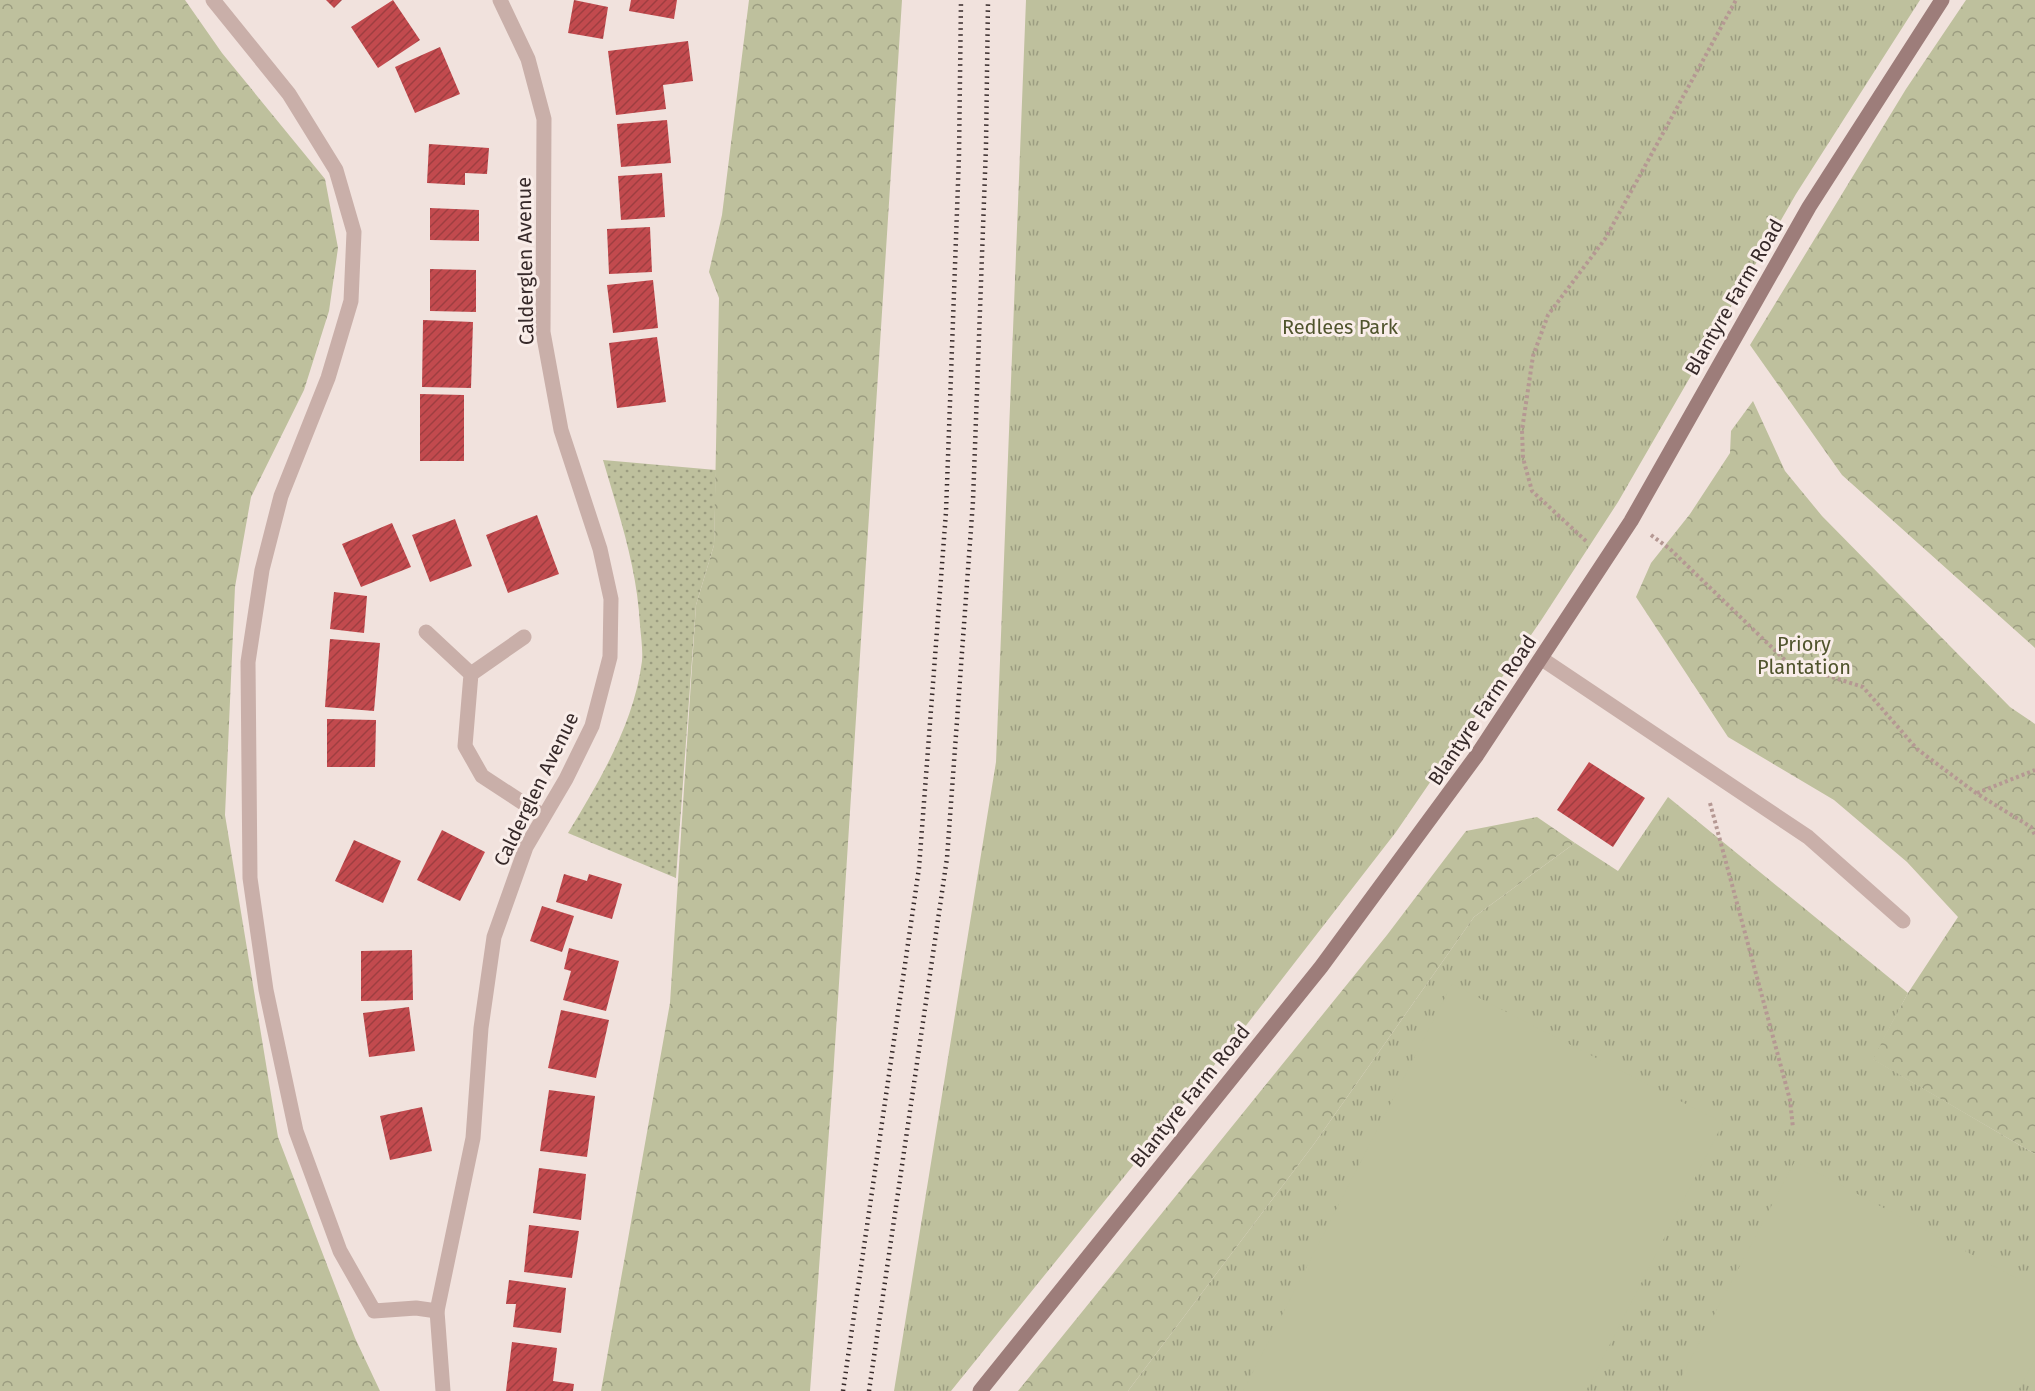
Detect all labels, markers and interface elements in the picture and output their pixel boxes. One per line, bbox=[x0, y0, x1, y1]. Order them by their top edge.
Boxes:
street label: Calderglen Avenue bbox=[512, 177, 538, 345]
street label: Blantyre Farm Road bbox=[1679, 215, 1789, 379]
park label: Redlees Park bbox=[1282, 315, 1399, 339]
street label: Blantyre Farm Road bbox=[1423, 630, 1541, 790]
park label: Priory Plantation bbox=[1757, 632, 1851, 679]
street label: Calderglen Avenue bbox=[488, 708, 584, 870]
street label: Blantyre Farm Road bbox=[1125, 1020, 1255, 1172]

